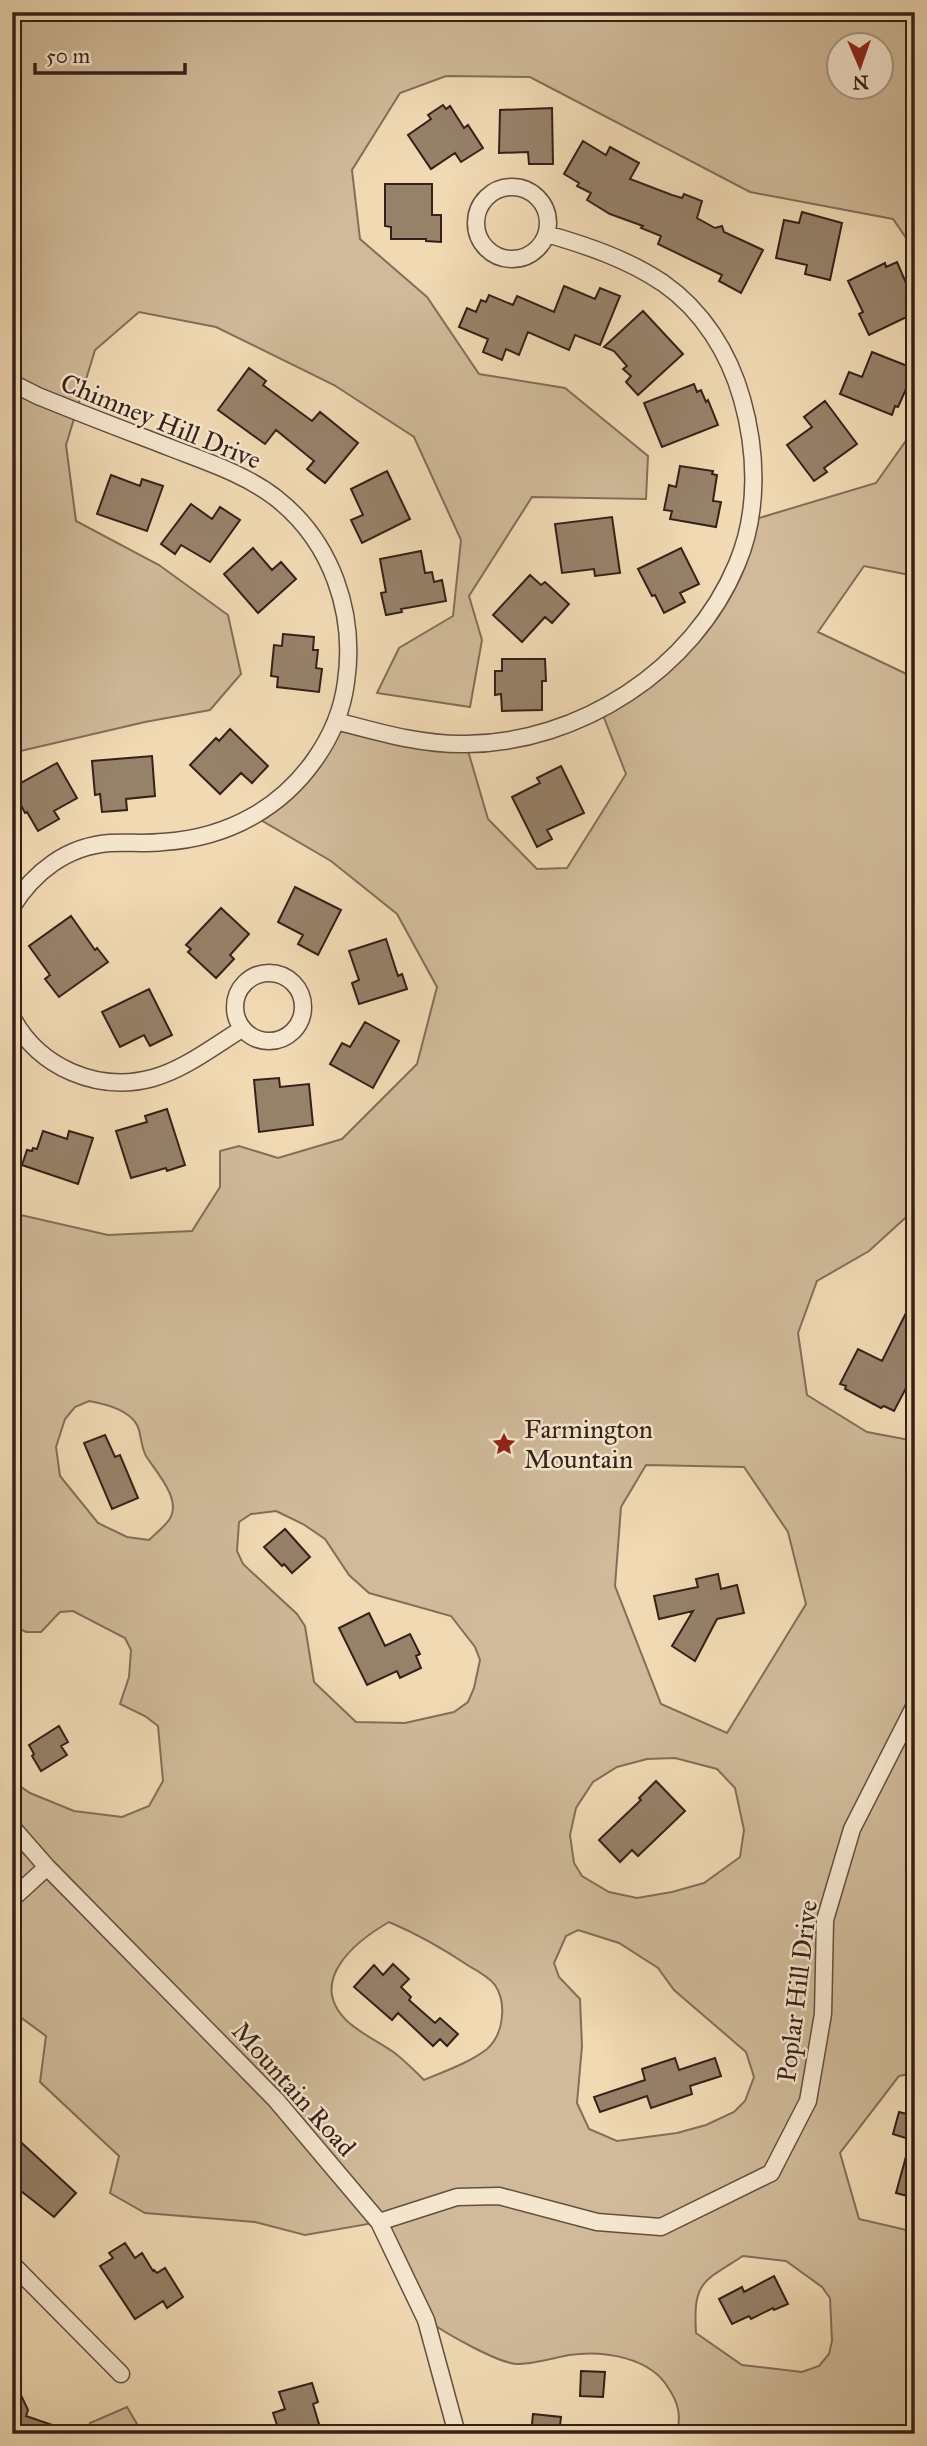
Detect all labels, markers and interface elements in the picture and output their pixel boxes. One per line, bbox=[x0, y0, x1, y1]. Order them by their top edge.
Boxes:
scale bar bbox=[35, 32, 186, 76]
north arrow bbox=[825, 32, 895, 102]
text: 50 m bbox=[46, 43, 91, 69]
text: N bbox=[852, 71, 869, 94]
street label: Chimney Hill Drive bbox=[56, 366, 266, 476]
place label: Farmington Mountain bbox=[524, 1413, 653, 1475]
place icon: Farmington Mountain bbox=[490, 1430, 518, 1458]
street label: Poplar Hill Drive bbox=[770, 1898, 824, 2084]
street label: Mountain Road bbox=[225, 2015, 363, 2163]

